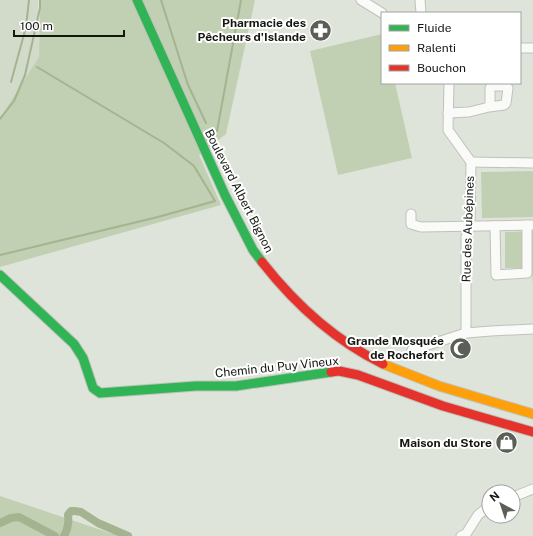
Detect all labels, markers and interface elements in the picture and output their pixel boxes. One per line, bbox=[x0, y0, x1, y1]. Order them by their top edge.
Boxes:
scale bar bbox=[14, 12, 124, 38]
legend bbox=[381, 12, 521, 84]
place label: Pharmacie des Pêcheurs d'Islande bbox=[198, 16, 306, 44]
pharmacy icon: Pharmacie des Pêcheurs d'Islande bbox=[308, 17, 334, 43]
text: 100 m bbox=[20, 19, 53, 33]
text: Fluide bbox=[417, 21, 452, 35]
text: Ralenti bbox=[417, 41, 456, 55]
text: Bouchon bbox=[417, 61, 466, 75]
street label: Boulevard Albert Bignon bbox=[202, 127, 276, 255]
street label: Rue des Aubépines bbox=[459, 175, 477, 283]
place label: Grande Mosquée de Rochefort bbox=[347, 334, 444, 362]
mosque icon: Grande Mosquée de Rochefort bbox=[447, 335, 473, 361]
street label: Chemin du Puy Vineux bbox=[214, 354, 340, 380]
shop icon: Maison du Store bbox=[494, 430, 520, 456]
place label: Maison du Store bbox=[399, 436, 492, 450]
north arrow bbox=[481, 484, 521, 524]
text: N bbox=[487, 489, 502, 504]

